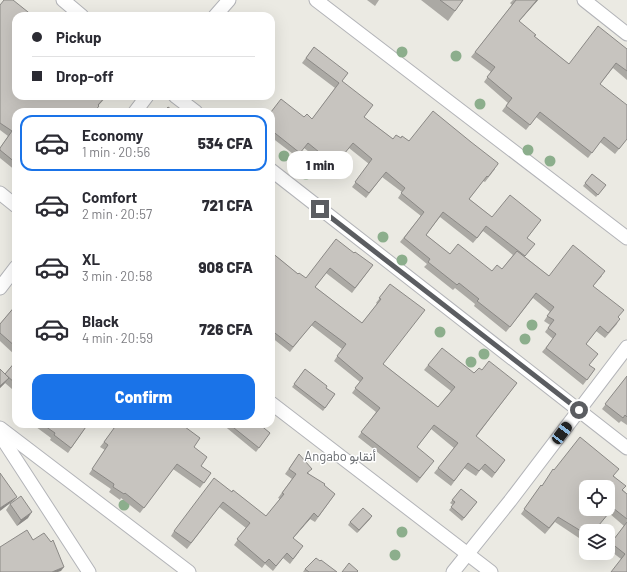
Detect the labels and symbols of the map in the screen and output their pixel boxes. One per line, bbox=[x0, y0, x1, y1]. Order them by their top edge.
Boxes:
callout: 1 min bbox=[287, 151, 353, 179]
route end bbox=[311, 200, 329, 218]
route start bbox=[570, 401, 588, 419]
car bbox=[550, 420, 574, 446]
district label: Angabo أنقابو bbox=[304, 448, 376, 465]

